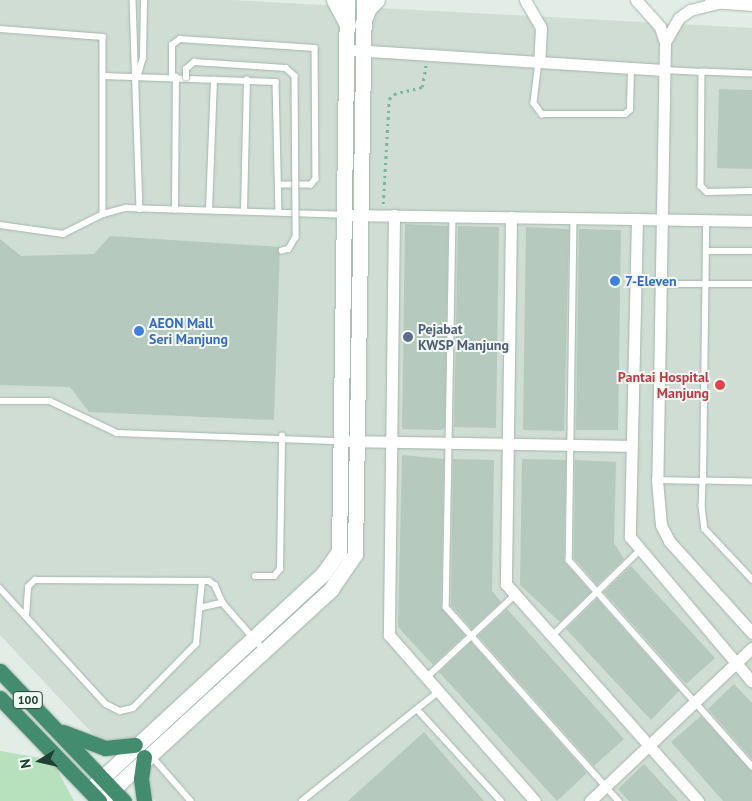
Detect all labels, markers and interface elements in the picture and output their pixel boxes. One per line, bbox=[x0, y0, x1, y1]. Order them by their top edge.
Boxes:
place label: 7-Eleven bbox=[625, 273, 677, 289]
marker: 7-Eleven bbox=[609, 275, 621, 287]
place label: AEON Mall Seri Manjung bbox=[149, 315, 228, 348]
place label: Pejabat KWSP Manjung bbox=[418, 321, 509, 354]
marker: AEON Mall Seri Manjung bbox=[133, 325, 145, 337]
marker: Pejabat KWSP Manjung bbox=[402, 331, 414, 343]
place label: Pantai Hospital Manjung bbox=[618, 369, 709, 402]
marker: Pantai Hospital Manjung bbox=[713, 378, 727, 392]
road number: 100 bbox=[12, 690, 44, 710]
north arrow bbox=[15, 736, 65, 786]
text: N bbox=[16, 758, 35, 770]

